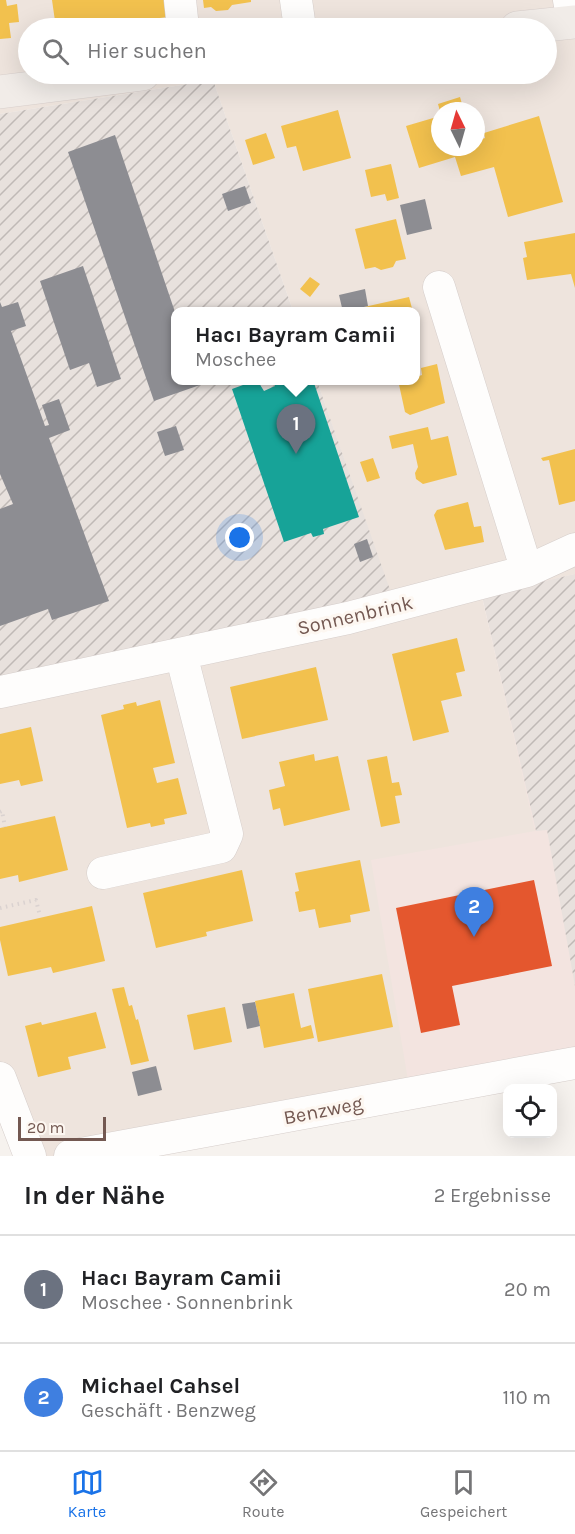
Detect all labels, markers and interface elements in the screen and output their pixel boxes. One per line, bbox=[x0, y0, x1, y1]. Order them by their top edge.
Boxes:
search box bbox=[18, 18, 557, 84]
icon: search bbox=[39, 35, 72, 68]
text: Hier suchen bbox=[87, 38, 207, 64]
north arrow bbox=[431, 102, 485, 156]
popup bbox=[171, 307, 420, 385]
text: Hacı Bayram Camii bbox=[195, 322, 396, 348]
text: Moschee bbox=[195, 348, 276, 371]
pin: 1 bbox=[276, 404, 316, 454]
your location bbox=[225, 523, 254, 552]
street label: Sonnenbrink bbox=[295, 591, 415, 640]
pin: 2 bbox=[454, 888, 494, 937]
map controls bbox=[503, 1084, 557, 1138]
button: locate bbox=[503, 1084, 557, 1138]
street label: Benzweg bbox=[281, 1092, 365, 1129]
scale bar bbox=[18, 1114, 106, 1142]
text: 20 m bbox=[27, 1118, 65, 1137]
text: In der Nähe bbox=[24, 1180, 165, 1211]
text: 2 Ergebnisse bbox=[434, 1184, 551, 1207]
text: Hacı Bayram Camii bbox=[81, 1265, 282, 1291]
text: 1 bbox=[40, 1278, 47, 1301]
text: 20 m bbox=[504, 1278, 551, 1301]
text: Moschee · Sonnenbrink bbox=[81, 1291, 293, 1314]
text: Michael Cahsel bbox=[81, 1373, 240, 1399]
text: 2 bbox=[37, 1386, 50, 1409]
text: 110 m bbox=[502, 1386, 551, 1409]
text: Geschäft · Benzweg bbox=[81, 1399, 256, 1422]
tab: Karte bbox=[68, 1466, 106, 1521]
tab: Route bbox=[242, 1466, 284, 1521]
tab: Gespeichert bbox=[420, 1466, 507, 1521]

